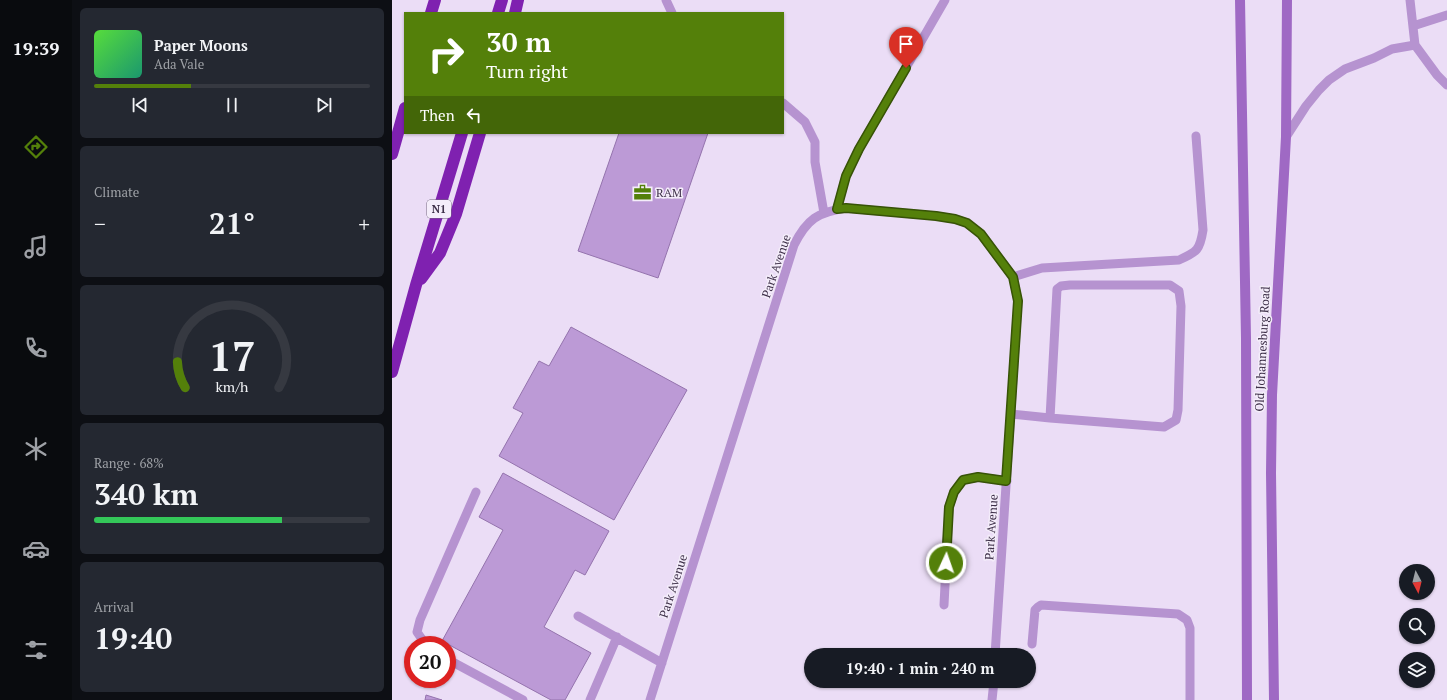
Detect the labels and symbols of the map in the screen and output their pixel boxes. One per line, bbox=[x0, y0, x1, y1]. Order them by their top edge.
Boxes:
pin bbox=[889, 27, 923, 68]
office icon: RAM bbox=[633, 182, 653, 202]
place label: RAM bbox=[656, 185, 683, 200]
road number: N1 bbox=[427, 200, 451, 218]
street label: Park Avenue bbox=[758, 232, 794, 300]
street label: Old Johannesburg Road bbox=[1251, 286, 1273, 412]
street label: Park Avenue bbox=[981, 494, 1001, 560]
position arrow bbox=[925, 542, 967, 584]
street label: Park Avenue bbox=[656, 552, 690, 620]
north arrow bbox=[1399, 564, 1435, 600]
speed limit sign: 20 bbox=[404, 636, 456, 688]

